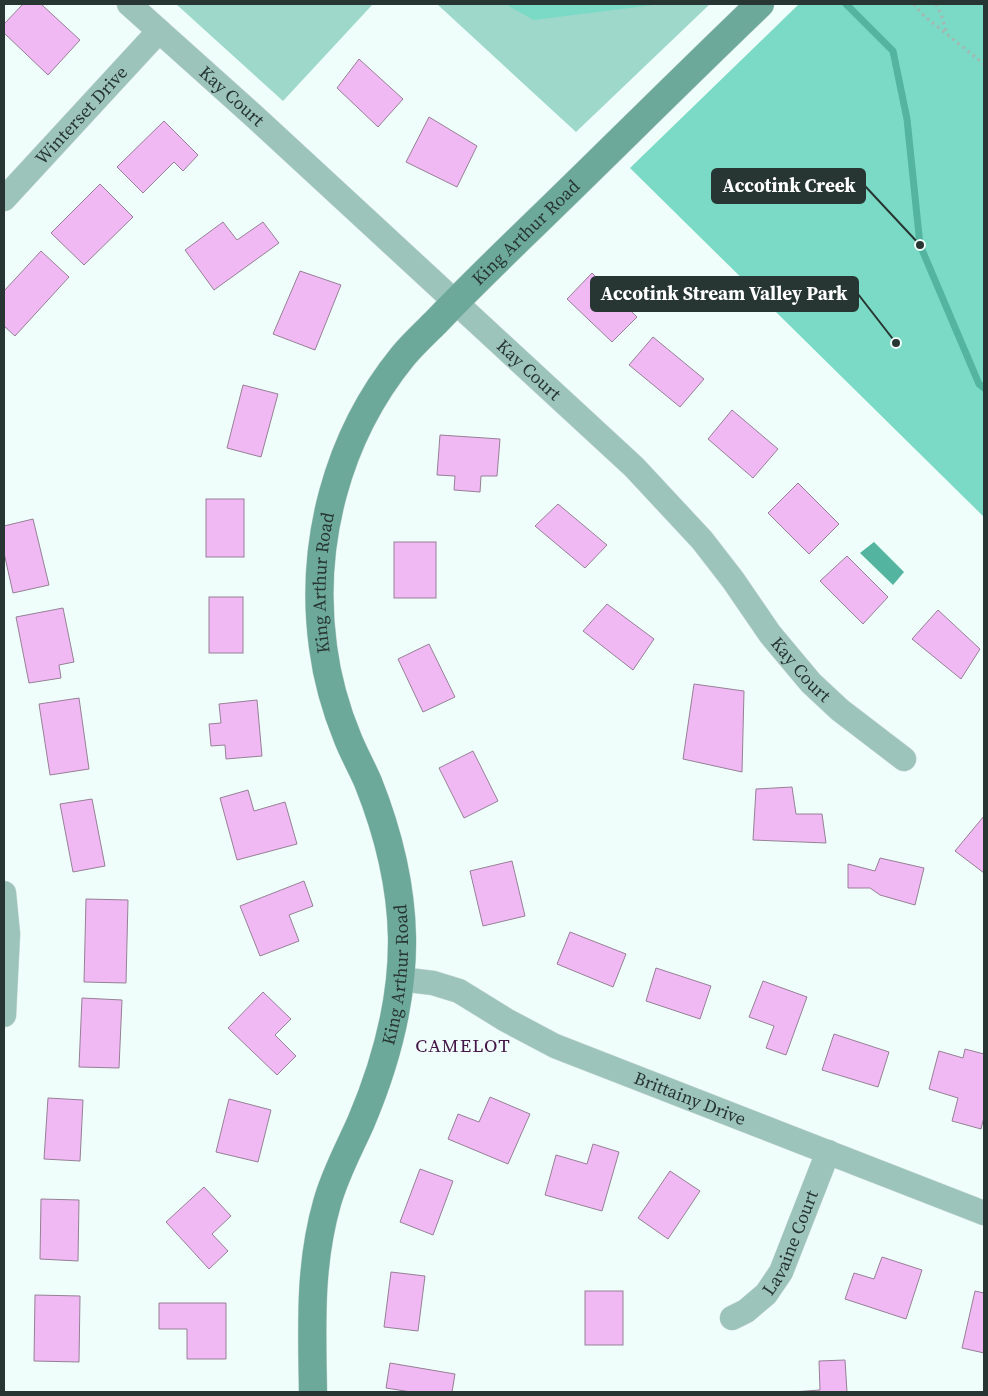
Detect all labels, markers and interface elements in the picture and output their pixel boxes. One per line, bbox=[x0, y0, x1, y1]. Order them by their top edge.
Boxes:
street label: Winterset Drive bbox=[29, 60, 133, 170]
street label: Kay Court bbox=[194, 60, 270, 132]
callout: Accotink Creek bbox=[712, 169, 865, 203]
text: Accotink Creek bbox=[722, 172, 856, 198]
street label: King Arthur Road bbox=[466, 174, 585, 291]
callout: Accotink Stream Valley Park bbox=[591, 277, 858, 311]
text: Accotink Stream Valley Park bbox=[600, 280, 848, 306]
street label: Kay Court bbox=[491, 333, 567, 406]
street label: King Arthur Road bbox=[306, 510, 340, 655]
street label: Kay Court bbox=[765, 631, 837, 708]
street label: King Arthur Road bbox=[375, 903, 414, 1048]
district label: CAMELOT bbox=[415, 1032, 511, 1058]
street label: Brittainy Drive bbox=[631, 1065, 750, 1131]
street label: Lavaine Court bbox=[756, 1186, 824, 1300]

